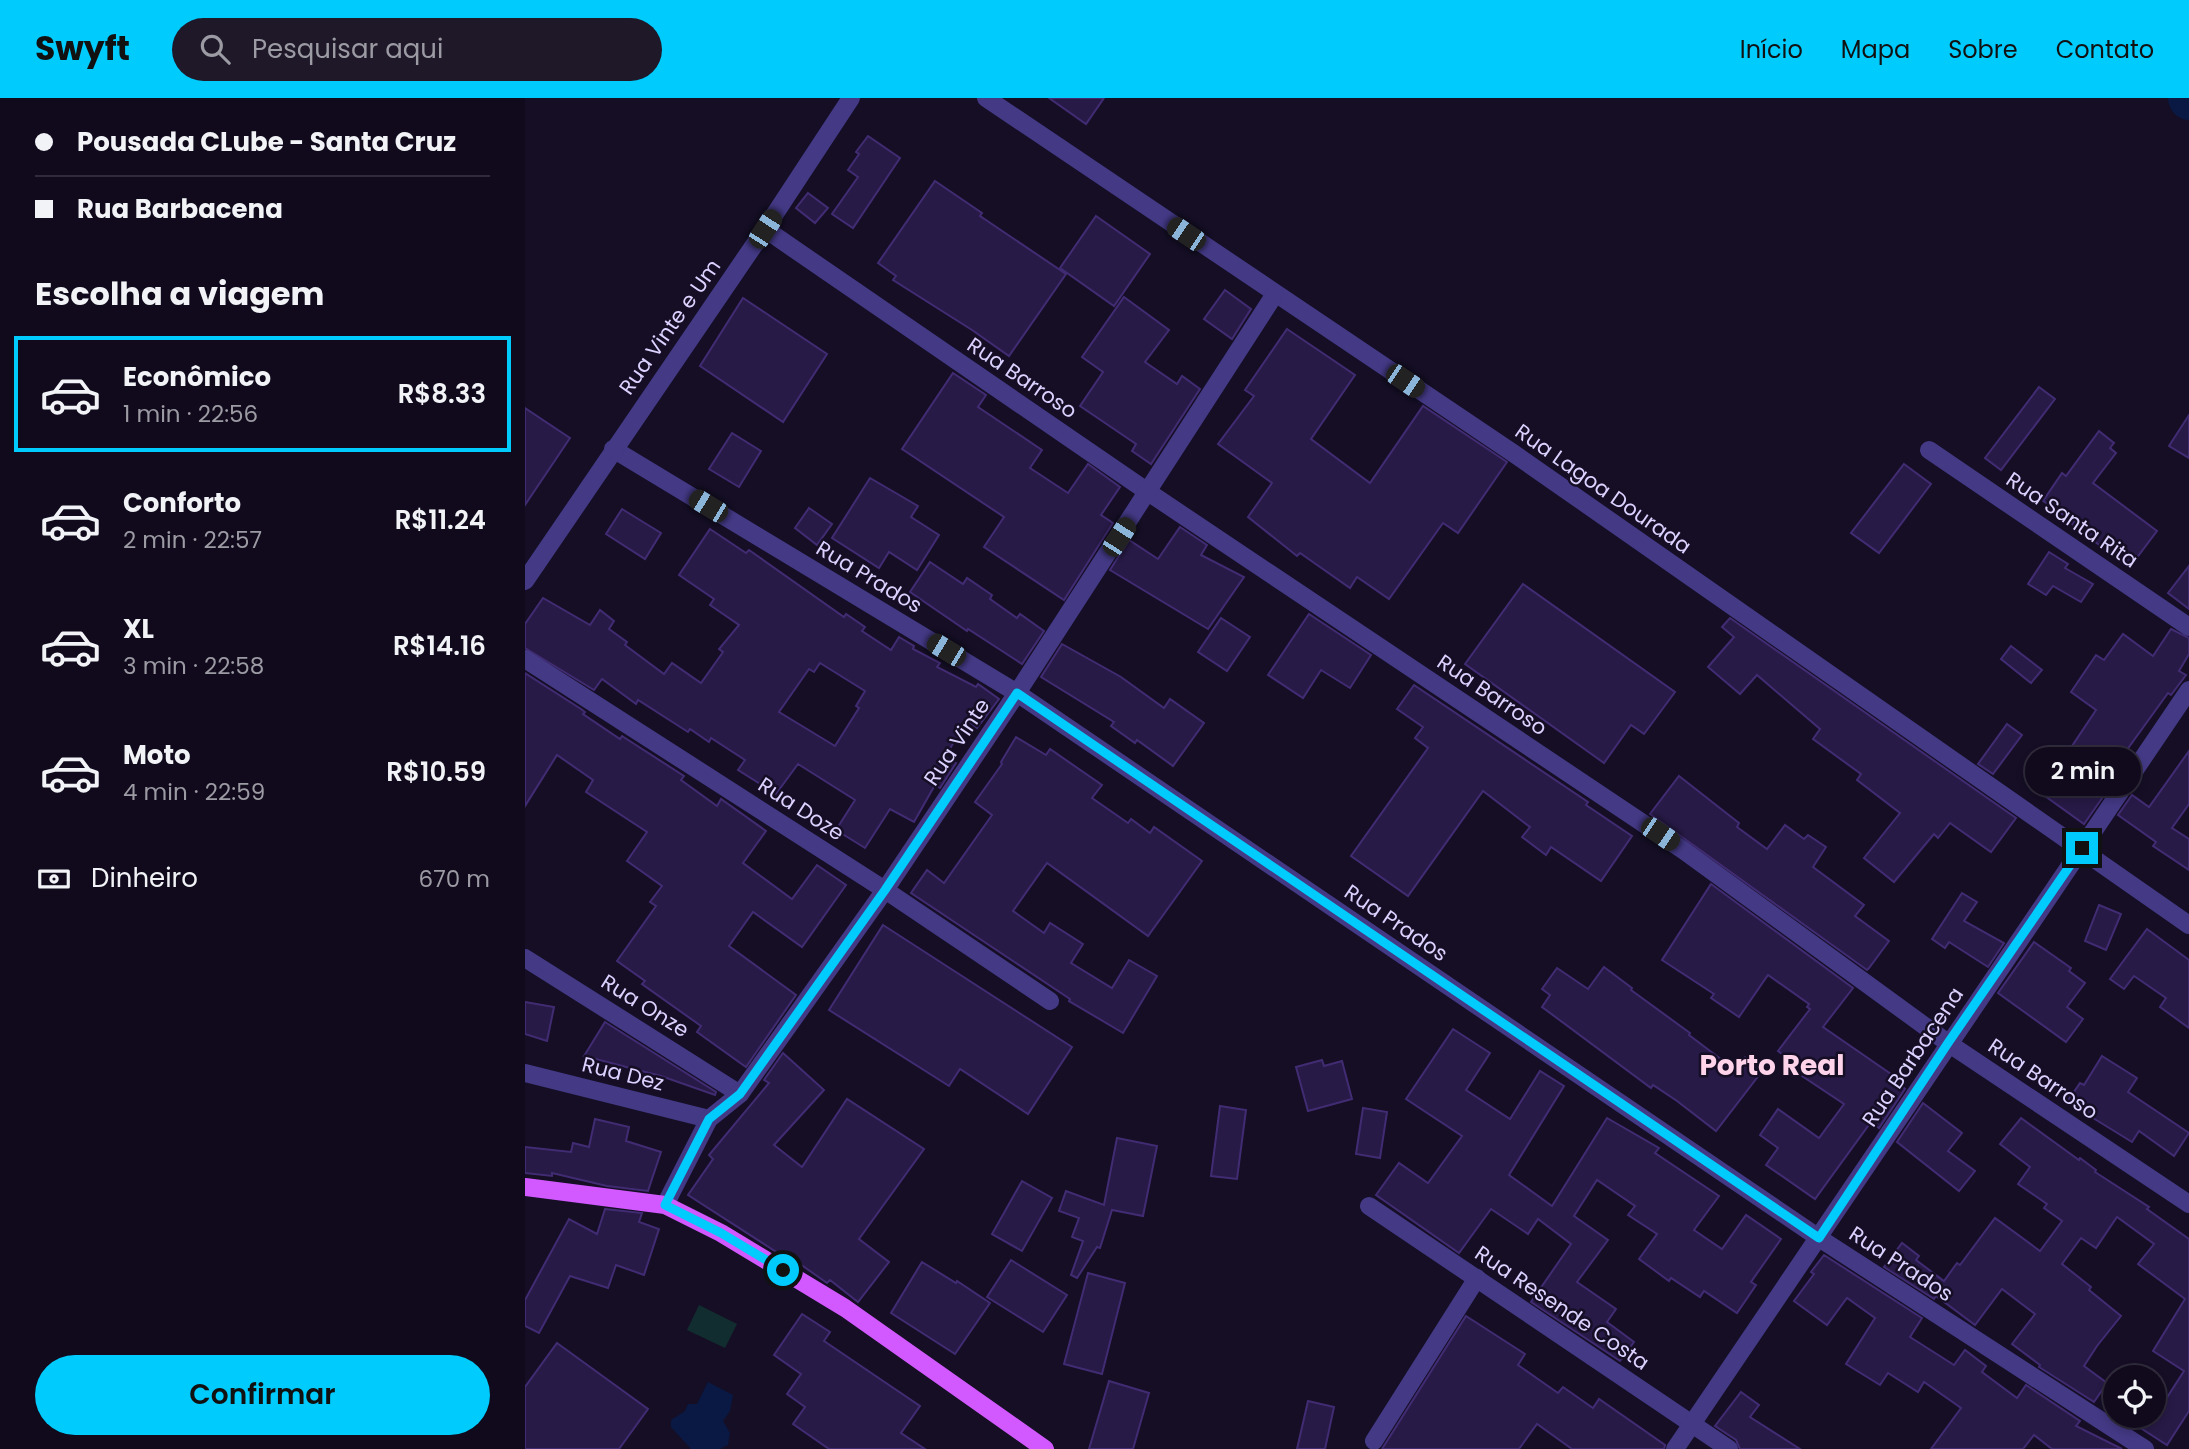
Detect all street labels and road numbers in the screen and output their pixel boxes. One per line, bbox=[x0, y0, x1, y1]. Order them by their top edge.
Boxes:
street label: Rua Vinte e Um bbox=[612, 253, 727, 400]
street label: Rua Barroso bbox=[962, 330, 1083, 425]
street label: Rua Lagoa Dourada bbox=[1509, 417, 1697, 560]
street label: Rua Santa Rita bbox=[2001, 465, 2144, 574]
street label: Rua Prados bbox=[811, 534, 928, 620]
street label: Rua Barroso bbox=[1432, 647, 1553, 742]
street label: Rua Vinte bbox=[917, 692, 996, 791]
street label: Rua Doze bbox=[753, 770, 850, 847]
street label: Rua Prados bbox=[1339, 877, 1454, 968]
street label: Rua Onze bbox=[596, 967, 695, 1044]
street label: Rua Barbacena bbox=[1855, 981, 1970, 1132]
street label: Rua Barroso bbox=[1983, 1031, 2104, 1126]
street label: Rua Dez bbox=[579, 1049, 667, 1098]
street label: Rua Prados bbox=[1844, 1219, 1959, 1308]
street label: Rua Resende Costa bbox=[1469, 1238, 1655, 1377]

